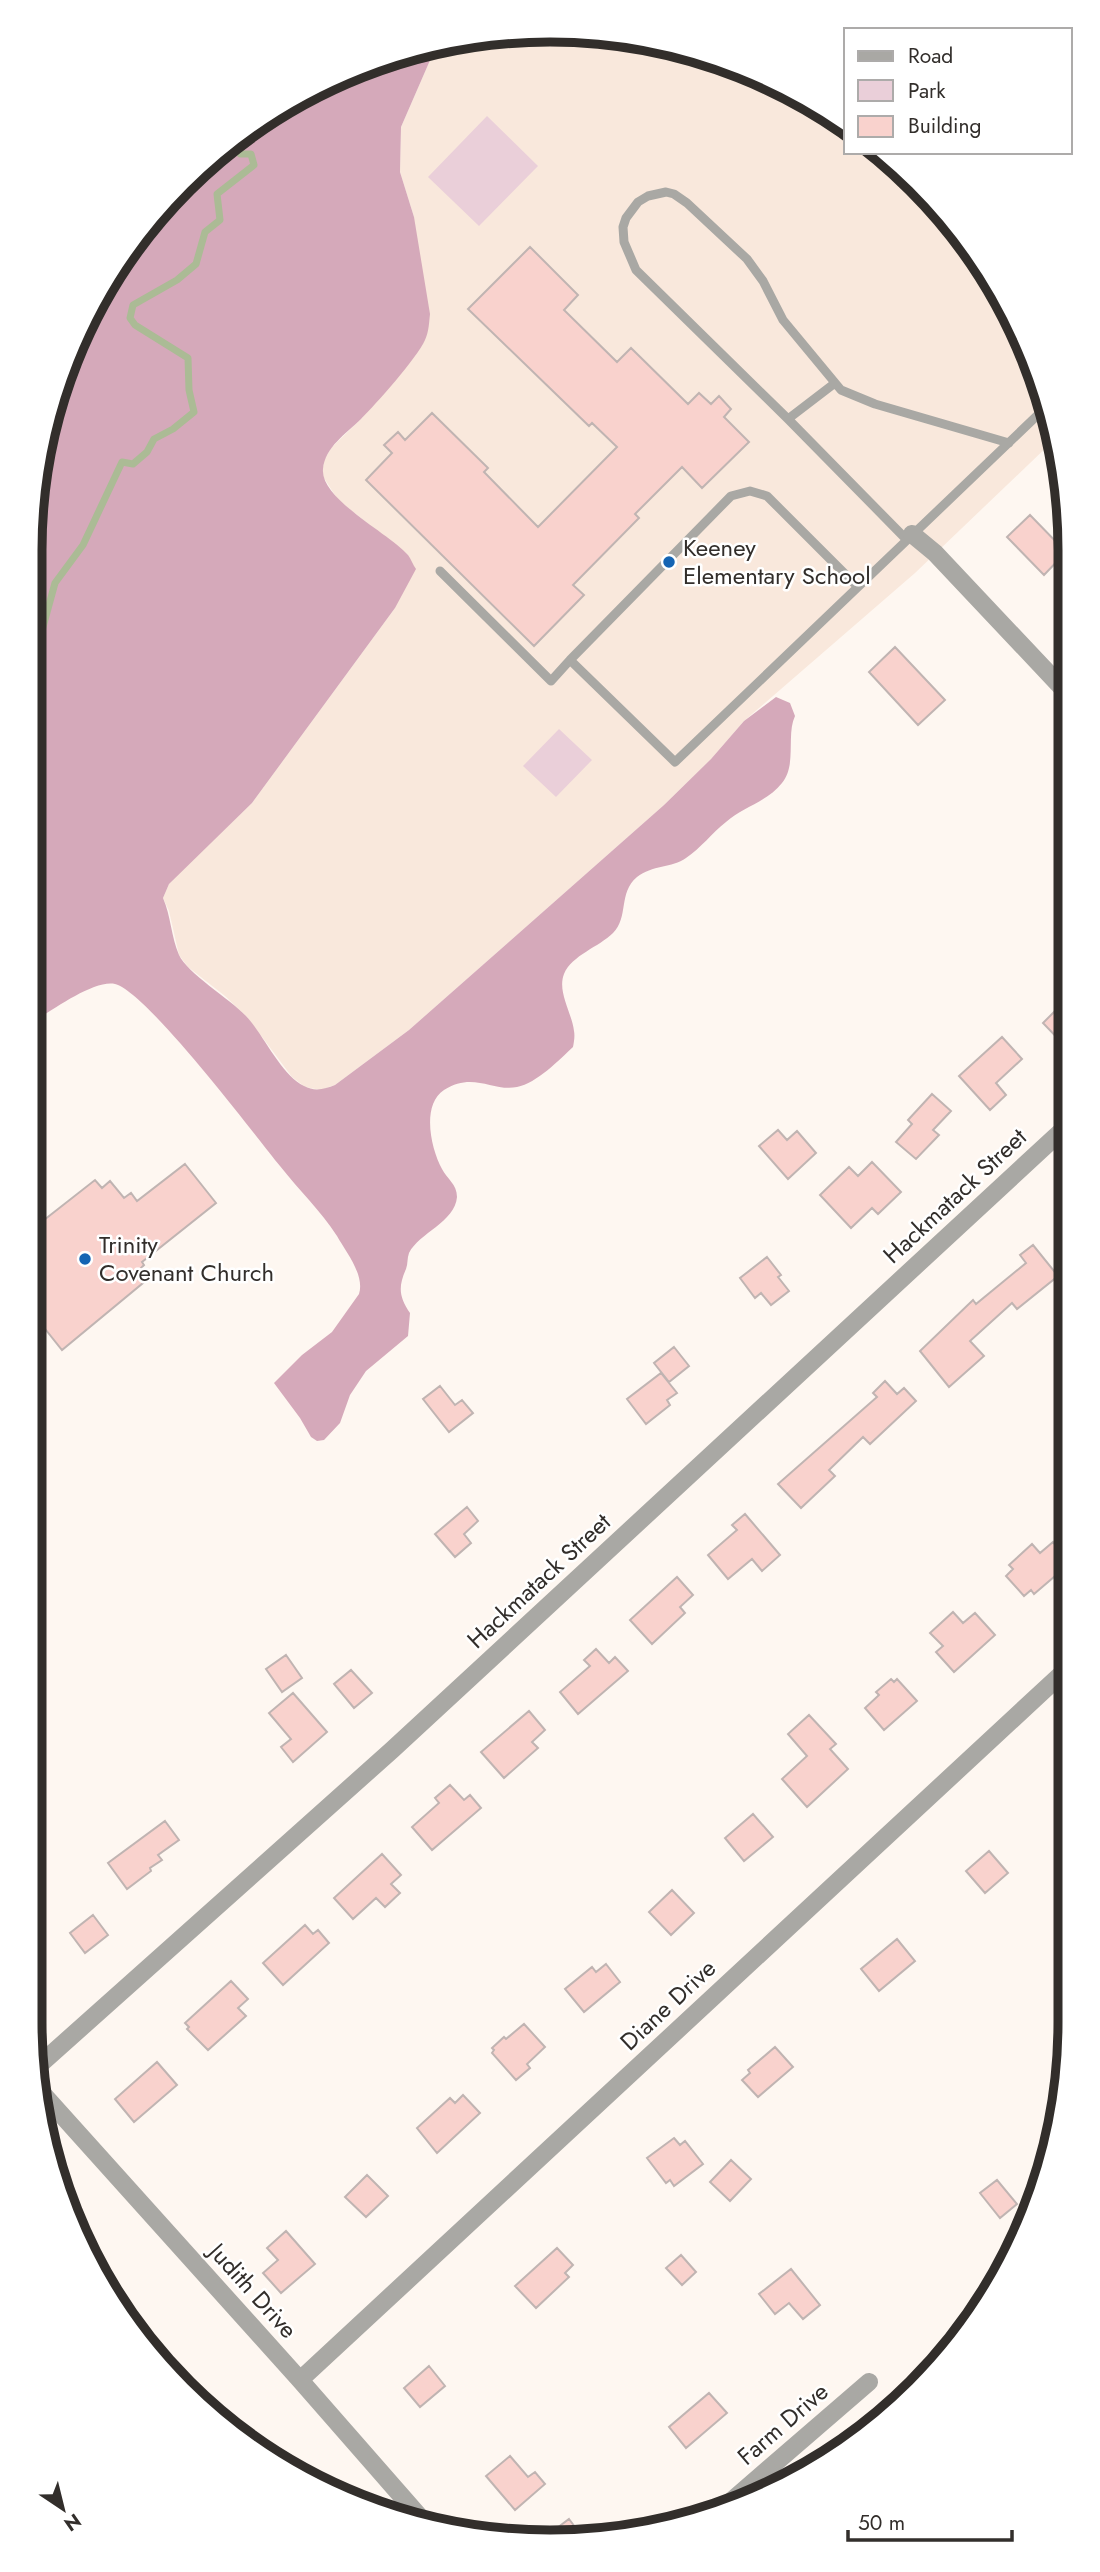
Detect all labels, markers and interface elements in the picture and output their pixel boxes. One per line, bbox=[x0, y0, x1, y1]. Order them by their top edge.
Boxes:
legend bbox=[844, 28, 1072, 154]
text: Road bbox=[908, 41, 953, 71]
text: Park bbox=[908, 76, 946, 106]
text: Building bbox=[908, 111, 981, 141]
place label: Keeney Elementary School bbox=[683, 530, 871, 593]
marker: Keeney Elementary School bbox=[661, 554, 677, 570]
street label: Hackmatack Street bbox=[875, 1120, 1034, 1271]
place label: Trinity Covenant Church bbox=[99, 1227, 274, 1290]
marker: Trinity Covenant Church bbox=[77, 1251, 93, 1267]
street label: Hackmatack Street bbox=[459, 1505, 618, 1656]
street label: Diane Drive bbox=[612, 1951, 723, 2058]
street label: Judith Drive bbox=[199, 2233, 306, 2346]
street label: Farm Drive bbox=[730, 2374, 836, 2473]
north arrow bbox=[28, 2474, 98, 2544]
scale bar bbox=[848, 2498, 1012, 2542]
text: N bbox=[59, 2507, 86, 2538]
text: 50 m bbox=[858, 2508, 905, 2538]

